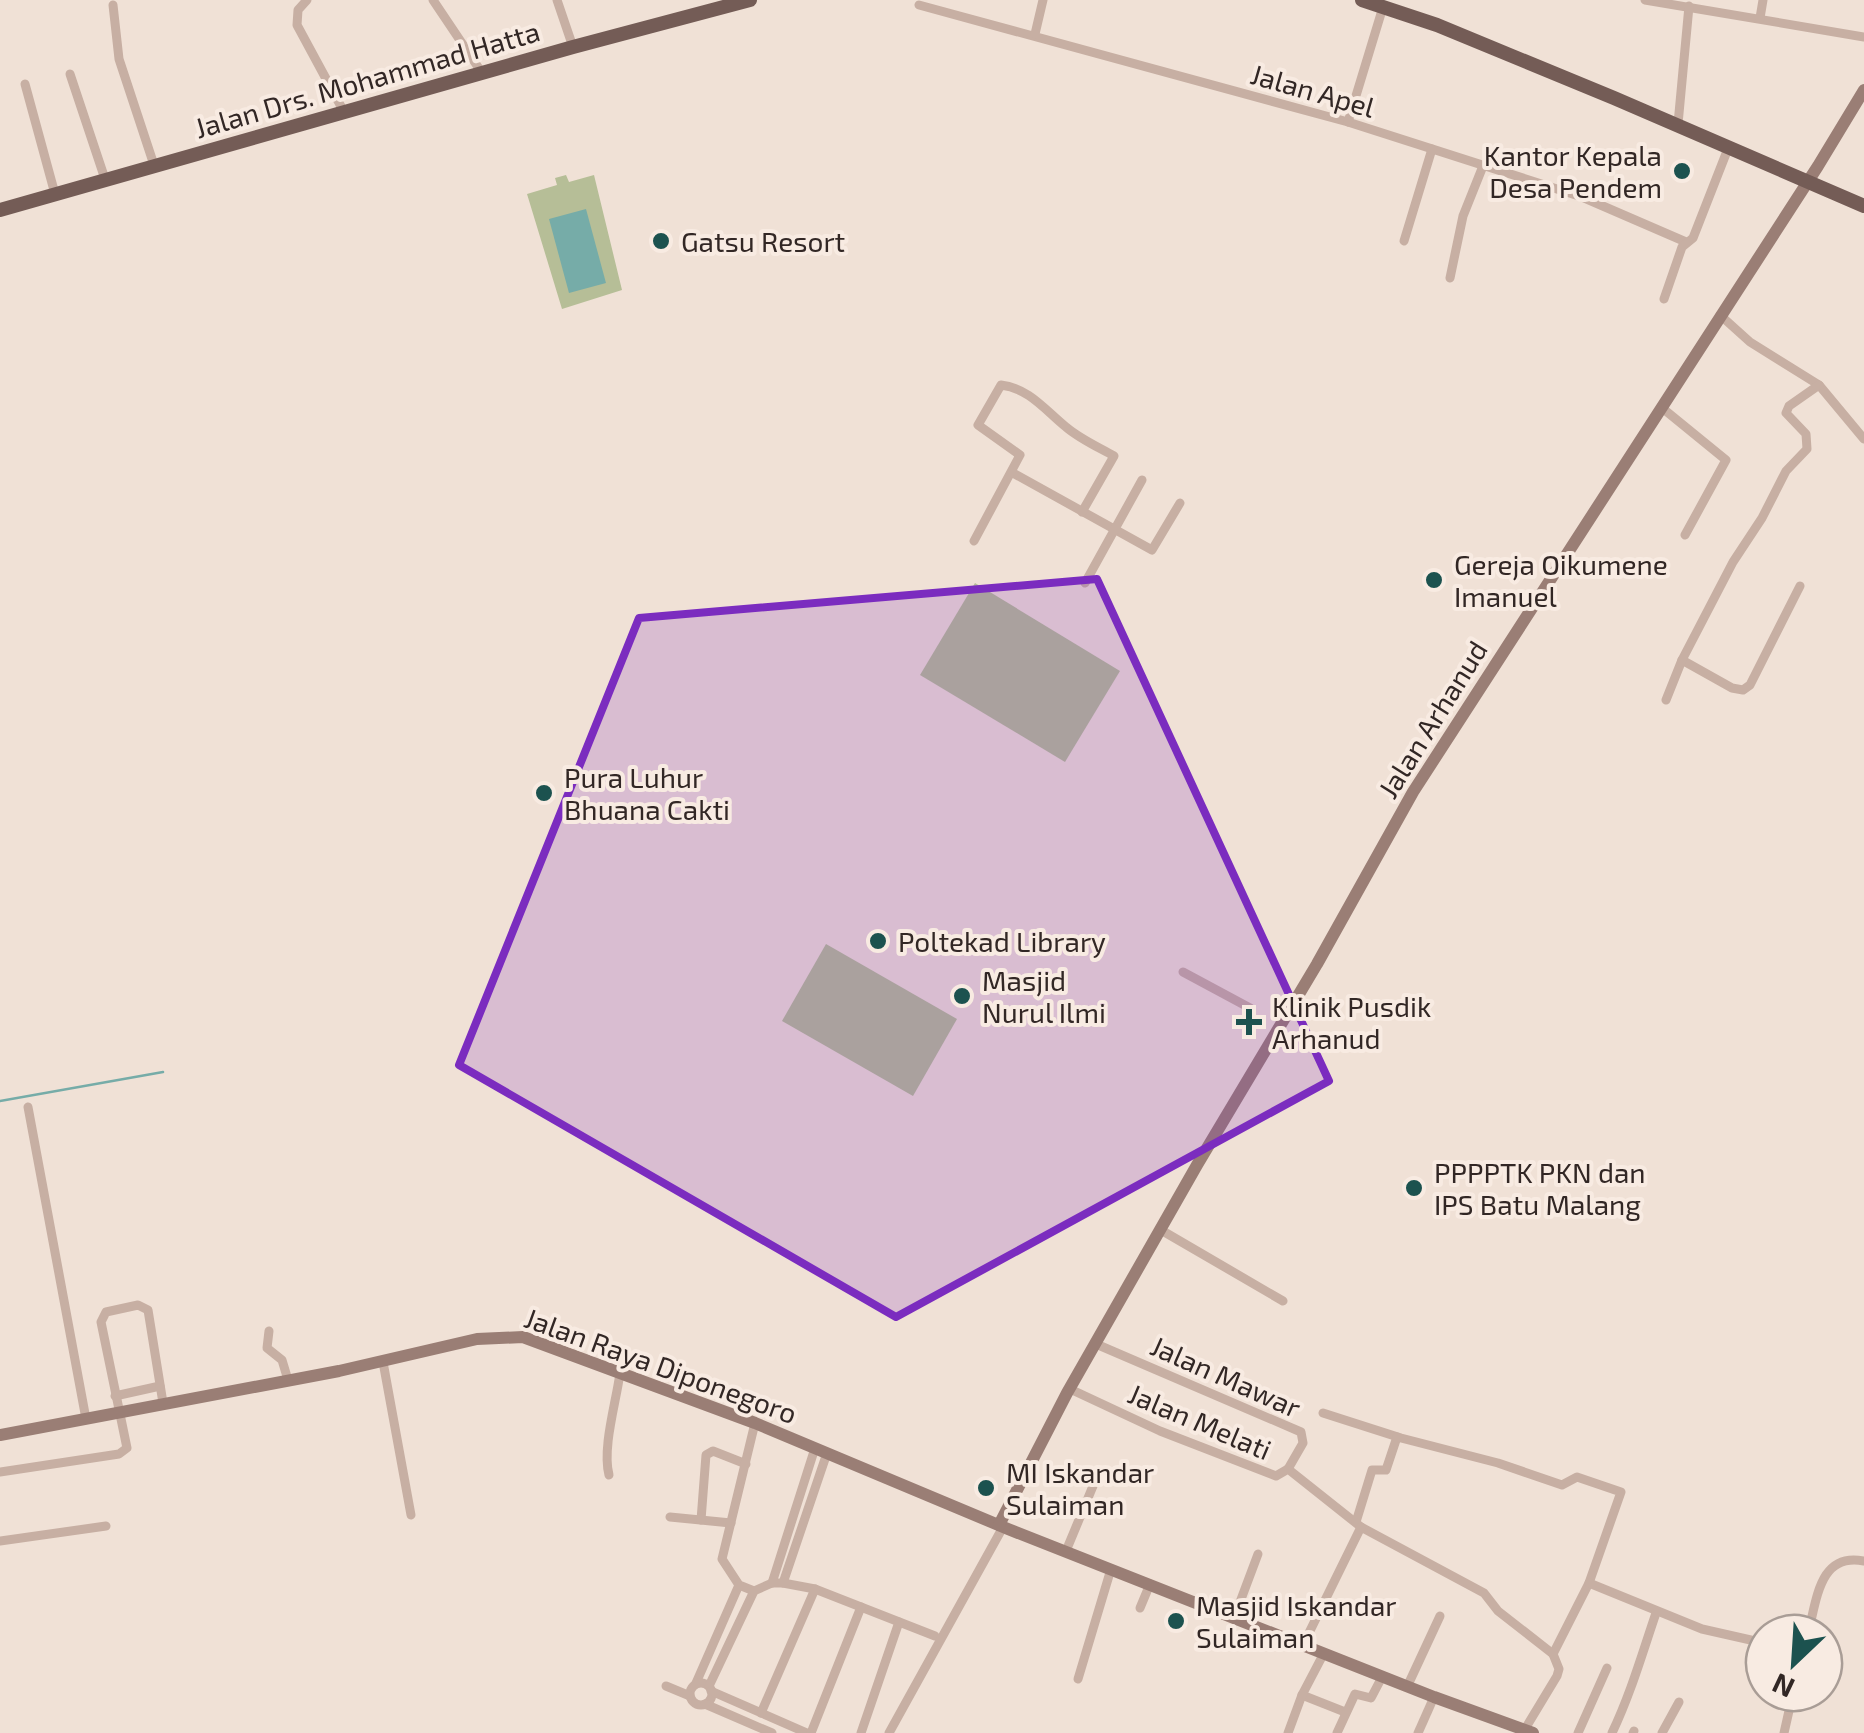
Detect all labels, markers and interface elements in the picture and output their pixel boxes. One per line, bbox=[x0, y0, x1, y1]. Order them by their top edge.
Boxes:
street label: Jalan Drs. Mohammad Hatta bbox=[191, 13, 543, 145]
street label: Jalan Apel bbox=[1247, 56, 1380, 124]
place label: Kantor Kepala Desa Pendem bbox=[1484, 138, 1662, 204]
marker: Kantor Kepala Desa Pendem bbox=[1671, 160, 1693, 182]
place label: Gatsu Resort bbox=[681, 224, 845, 258]
marker: Gatsu Resort bbox=[650, 230, 672, 252]
place label: Gereja Oikumene Imanuel bbox=[1454, 547, 1668, 613]
marker: Gereja Oikumene Imanuel bbox=[1423, 569, 1445, 591]
street label: Jalan Arhanud bbox=[1370, 634, 1494, 804]
place label: Pura Luhur Bhuana Cakti bbox=[564, 760, 730, 826]
marker: Pura Luhur Bhuana Cakti bbox=[533, 782, 555, 804]
place label: Poltekad Library bbox=[898, 924, 1106, 958]
marker: Poltekad Library bbox=[867, 930, 889, 952]
place label: Masjid Nurul Ilmi bbox=[982, 963, 1106, 1029]
marker: Masjid Nurul Ilmi bbox=[951, 985, 973, 1007]
place label: Klinik Pusdik Arhanud bbox=[1272, 989, 1431, 1055]
marker: Klinik Pusdik Arhanud bbox=[1236, 1009, 1262, 1035]
place label: PPPPTK PKN dan IPS Batu Malang bbox=[1434, 1155, 1646, 1221]
marker: PPPPTK PKN dan IPS Batu Malang bbox=[1403, 1177, 1425, 1199]
street label: Jalan Raya Diponegoro bbox=[520, 1300, 802, 1430]
street label: Jalan Mawar bbox=[1146, 1328, 1306, 1424]
street label: Jalan Melati bbox=[1123, 1376, 1277, 1466]
place label: MI Iskandar Sulaiman bbox=[1006, 1455, 1154, 1521]
marker: MI Iskandar Sulaiman bbox=[975, 1477, 997, 1499]
place label: Masjid Iskandar Sulaiman bbox=[1196, 1588, 1396, 1654]
marker: Masjid Iskandar Sulaiman bbox=[1165, 1610, 1187, 1632]
north arrow bbox=[1744, 1613, 1844, 1713]
text: N bbox=[1767, 1667, 1799, 1706]

